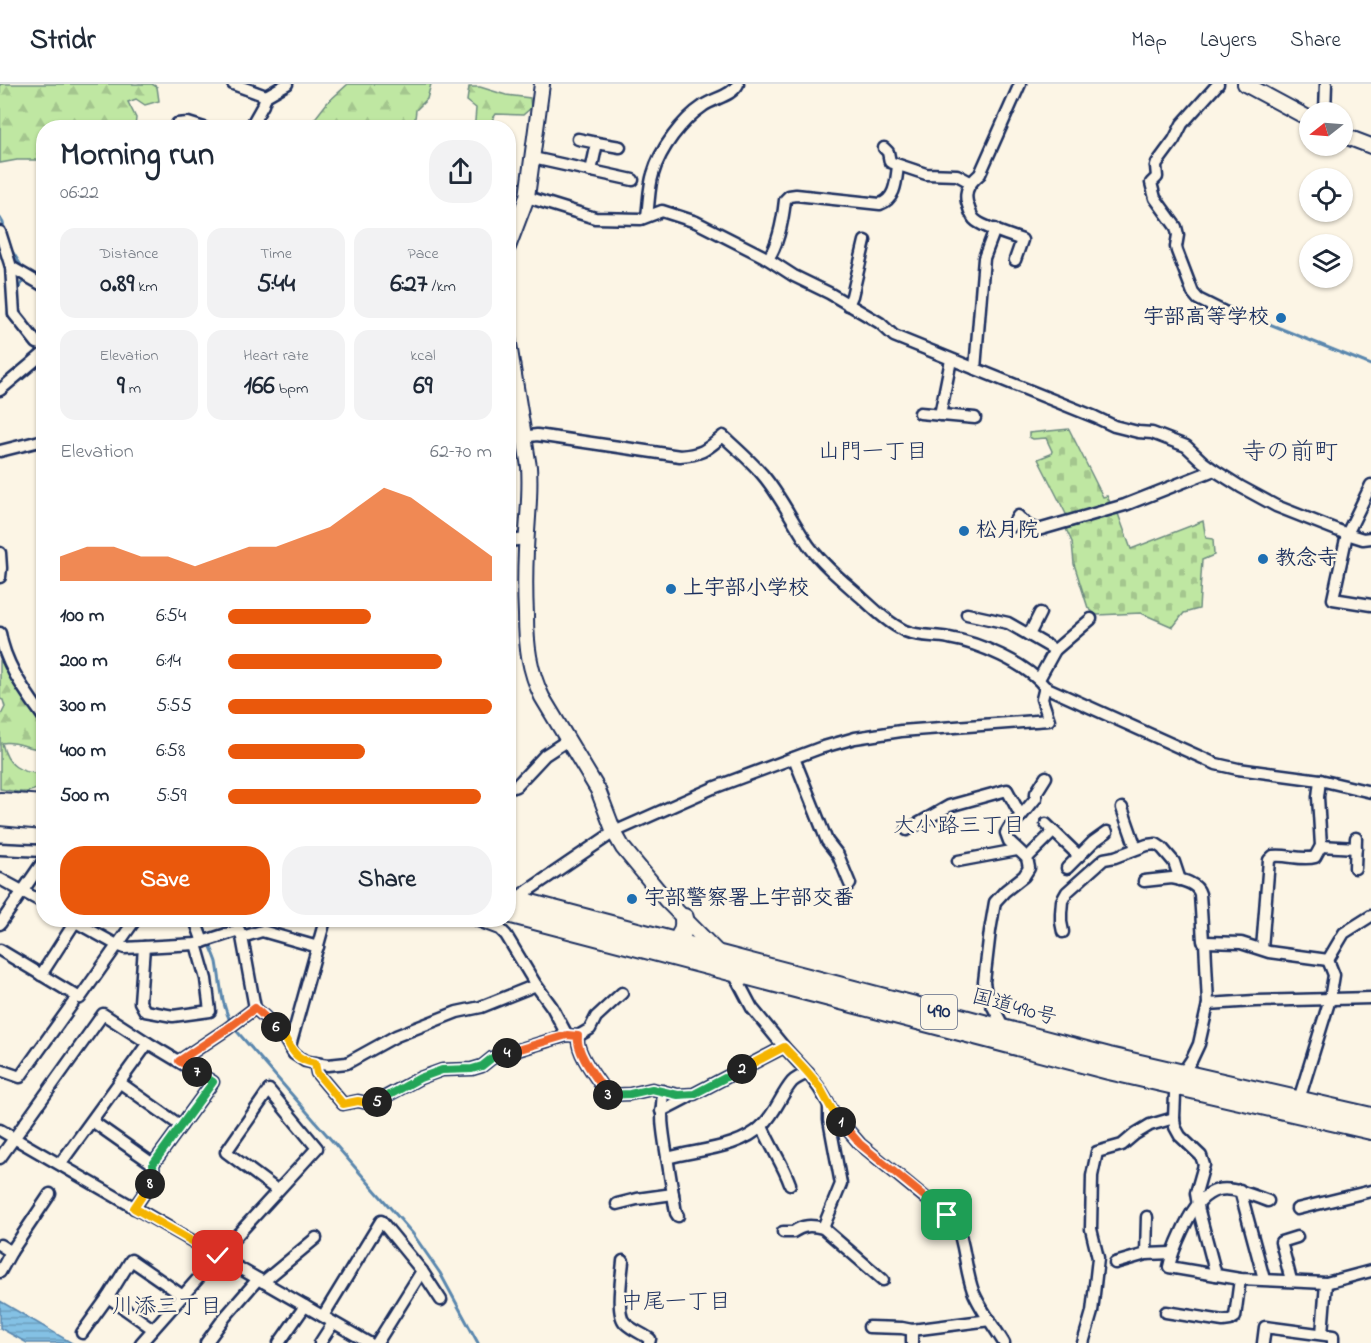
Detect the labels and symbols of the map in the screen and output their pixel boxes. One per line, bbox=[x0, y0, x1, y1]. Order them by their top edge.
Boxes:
north arrow bbox=[1299, 102, 1353, 156]
place label: 宇部高等学校 bbox=[1143, 303, 1269, 333]
marker: 宇部高等学校 bbox=[1274, 311, 1288, 325]
district label: 寺の前町 bbox=[1242, 436, 1338, 471]
district label: 山門一丁目 bbox=[818, 437, 928, 469]
place label: 松月院 bbox=[976, 516, 1039, 546]
marker: 松月院 bbox=[957, 524, 971, 538]
place label: 教念寺 bbox=[1275, 544, 1338, 574]
marker: 教念寺 bbox=[1256, 552, 1270, 566]
place label: 上宇部小学校 bbox=[683, 574, 809, 604]
marker: 上宇部小学校 bbox=[664, 582, 678, 596]
district label: 大小路三丁目 bbox=[893, 811, 1025, 843]
place label: 宇部警察署上宇部交番 bbox=[644, 884, 854, 914]
marker: 宇部警察署上宇部交番 bbox=[625, 892, 639, 906]
street label: 国道490号 bbox=[968, 982, 1060, 1034]
road number: 490 bbox=[921, 995, 957, 1029]
pin: 6 bbox=[261, 1012, 291, 1042]
pin: 4 bbox=[492, 1038, 522, 1068]
pin: 2 bbox=[727, 1054, 757, 1084]
pin: 7 bbox=[182, 1057, 212, 1087]
pin: 3 bbox=[593, 1080, 623, 1110]
pin: 5 bbox=[362, 1087, 392, 1117]
pin: 1 bbox=[826, 1107, 856, 1137]
pin: 8 bbox=[135, 1169, 165, 1199]
pin bbox=[921, 1189, 972, 1240]
pin bbox=[192, 1230, 243, 1281]
district label: 中尾一丁目 bbox=[621, 1287, 731, 1319]
district label: 川添三丁目 bbox=[112, 1292, 222, 1324]

